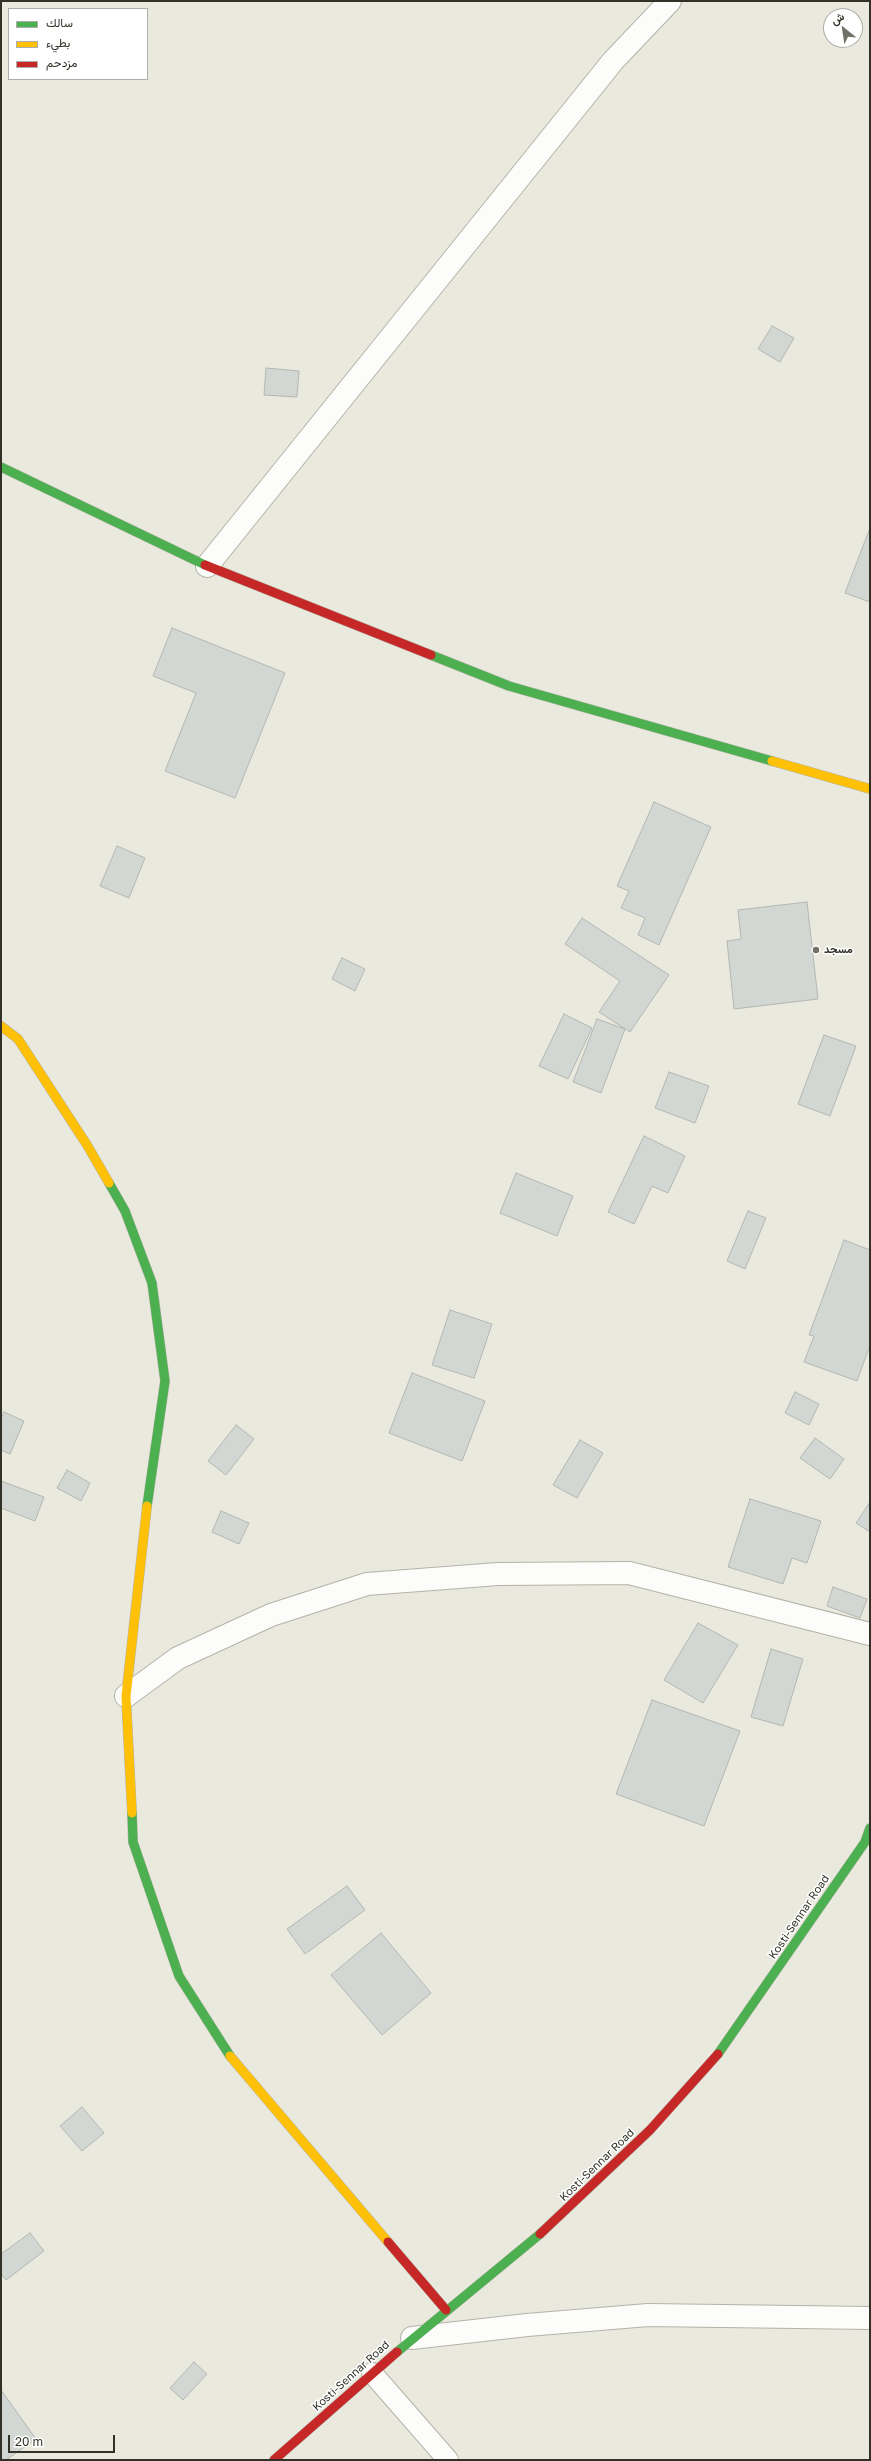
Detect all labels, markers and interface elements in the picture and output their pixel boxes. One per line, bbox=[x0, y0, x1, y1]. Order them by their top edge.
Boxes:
legend bbox=[8, 8, 148, 80]
north arrow bbox=[823, 8, 863, 48]
text: ش bbox=[828, 9, 846, 27]
text: سالك bbox=[46, 15, 73, 30]
text: بطيء bbox=[46, 35, 70, 50]
text: مزدحم bbox=[46, 55, 77, 70]
place label: مسجد bbox=[824, 943, 853, 957]
marker: مسجد bbox=[811, 945, 821, 955]
street label: Kosti-Sennar Road bbox=[766, 1872, 832, 1962]
street label: Kosti-Sennar Road bbox=[557, 2126, 637, 2204]
street label: Kosti-Sennar Road bbox=[310, 2338, 392, 2414]
scale bar bbox=[10, 2427, 117, 2453]
text: 20 m bbox=[15, 2434, 43, 2449]

